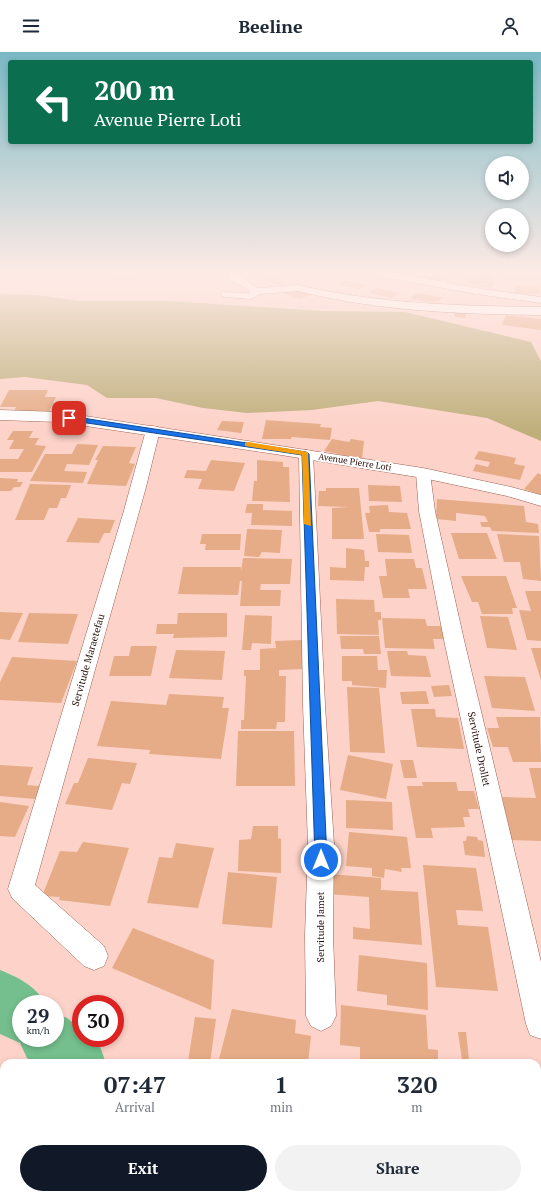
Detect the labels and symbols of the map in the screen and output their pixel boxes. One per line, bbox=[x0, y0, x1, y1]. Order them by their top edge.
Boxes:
pin bbox=[52, 401, 86, 435]
street label: Avenue Pierre Loti bbox=[318, 450, 393, 474]
street label: Servitude Maraetefau bbox=[69, 612, 107, 708]
street label: Servitude Drollet bbox=[465, 710, 493, 788]
position arrow bbox=[300, 839, 342, 881]
street label: Servitude Jamet bbox=[314, 891, 327, 962]
speed limit sign: 30 bbox=[72, 995, 124, 1047]

